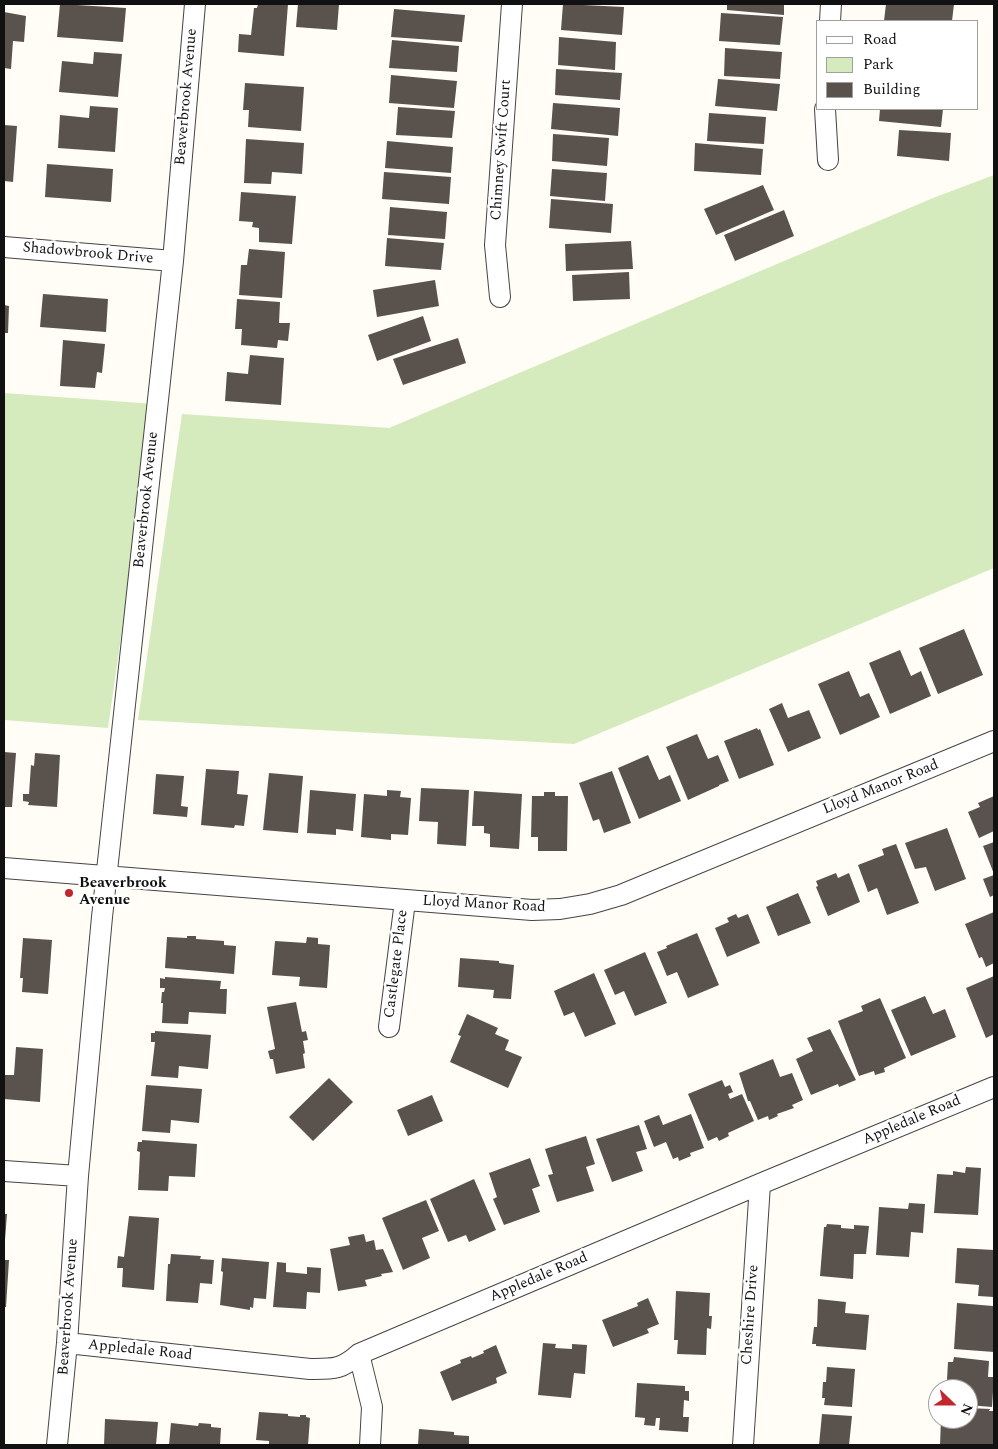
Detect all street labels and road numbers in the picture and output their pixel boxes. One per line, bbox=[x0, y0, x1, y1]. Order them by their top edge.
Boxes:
street label: Beaverbrook Avenue bbox=[172, 28, 202, 166]
street label: Chimney Swift Court bbox=[488, 79, 516, 221]
street label: Shadowbrook Drive bbox=[22, 239, 154, 269]
street label: Beaverbrook Avenue bbox=[131, 431, 163, 569]
street label: Lloyd Manor Road bbox=[820, 757, 942, 819]
street label: Lloyd Manor Road bbox=[422, 893, 546, 917]
street label: Castlegate Place bbox=[381, 909, 413, 1019]
street label: Appledale Road bbox=[860, 1092, 964, 1150]
street label: Beaverbrook Avenue bbox=[55, 1238, 83, 1376]
street label: Appledale Road bbox=[487, 1249, 591, 1307]
street label: Cheshire Drive bbox=[739, 1264, 763, 1366]
street label: Appledale Road bbox=[87, 1337, 193, 1365]

